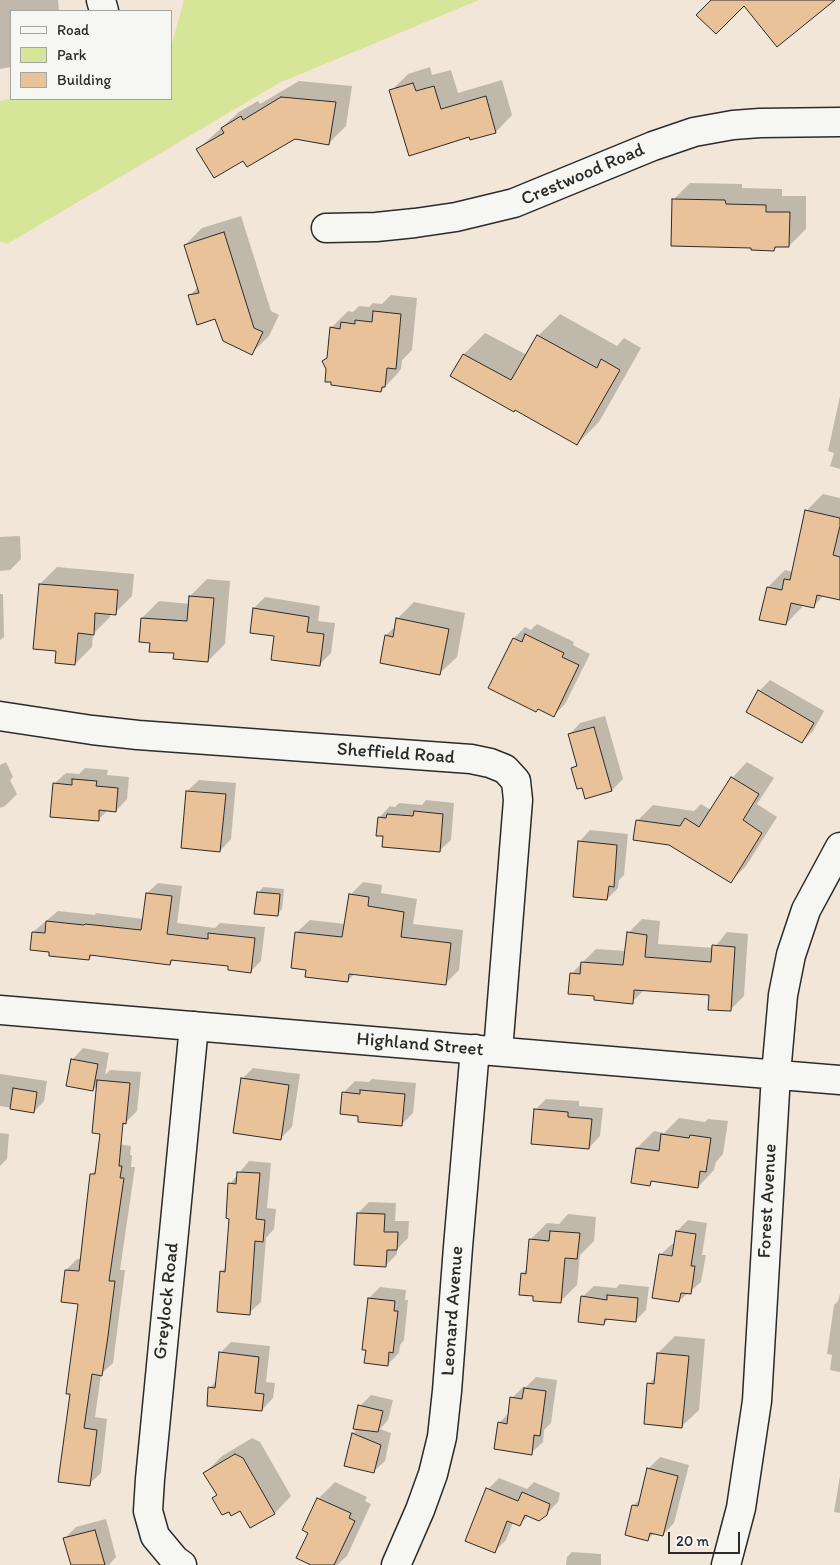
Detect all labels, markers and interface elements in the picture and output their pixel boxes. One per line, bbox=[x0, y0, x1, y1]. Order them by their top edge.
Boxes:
legend bbox=[10, 10, 172, 100]
text: Road bbox=[57, 21, 89, 39]
text: Park bbox=[57, 46, 87, 64]
text: Building bbox=[57, 71, 111, 89]
street label: Crestwood Road bbox=[518, 139, 648, 211]
street label: Sheffield Road bbox=[336, 738, 456, 770]
street label: Highland Street bbox=[355, 1028, 485, 1062]
street label: Forest Avenue bbox=[754, 1143, 782, 1259]
street label: Greylock Road bbox=[150, 1241, 184, 1361]
street label: Leonard Avenue bbox=[437, 1245, 469, 1377]
scale bar bbox=[670, 1522, 742, 1554]
text: 20 m bbox=[676, 1532, 709, 1550]

